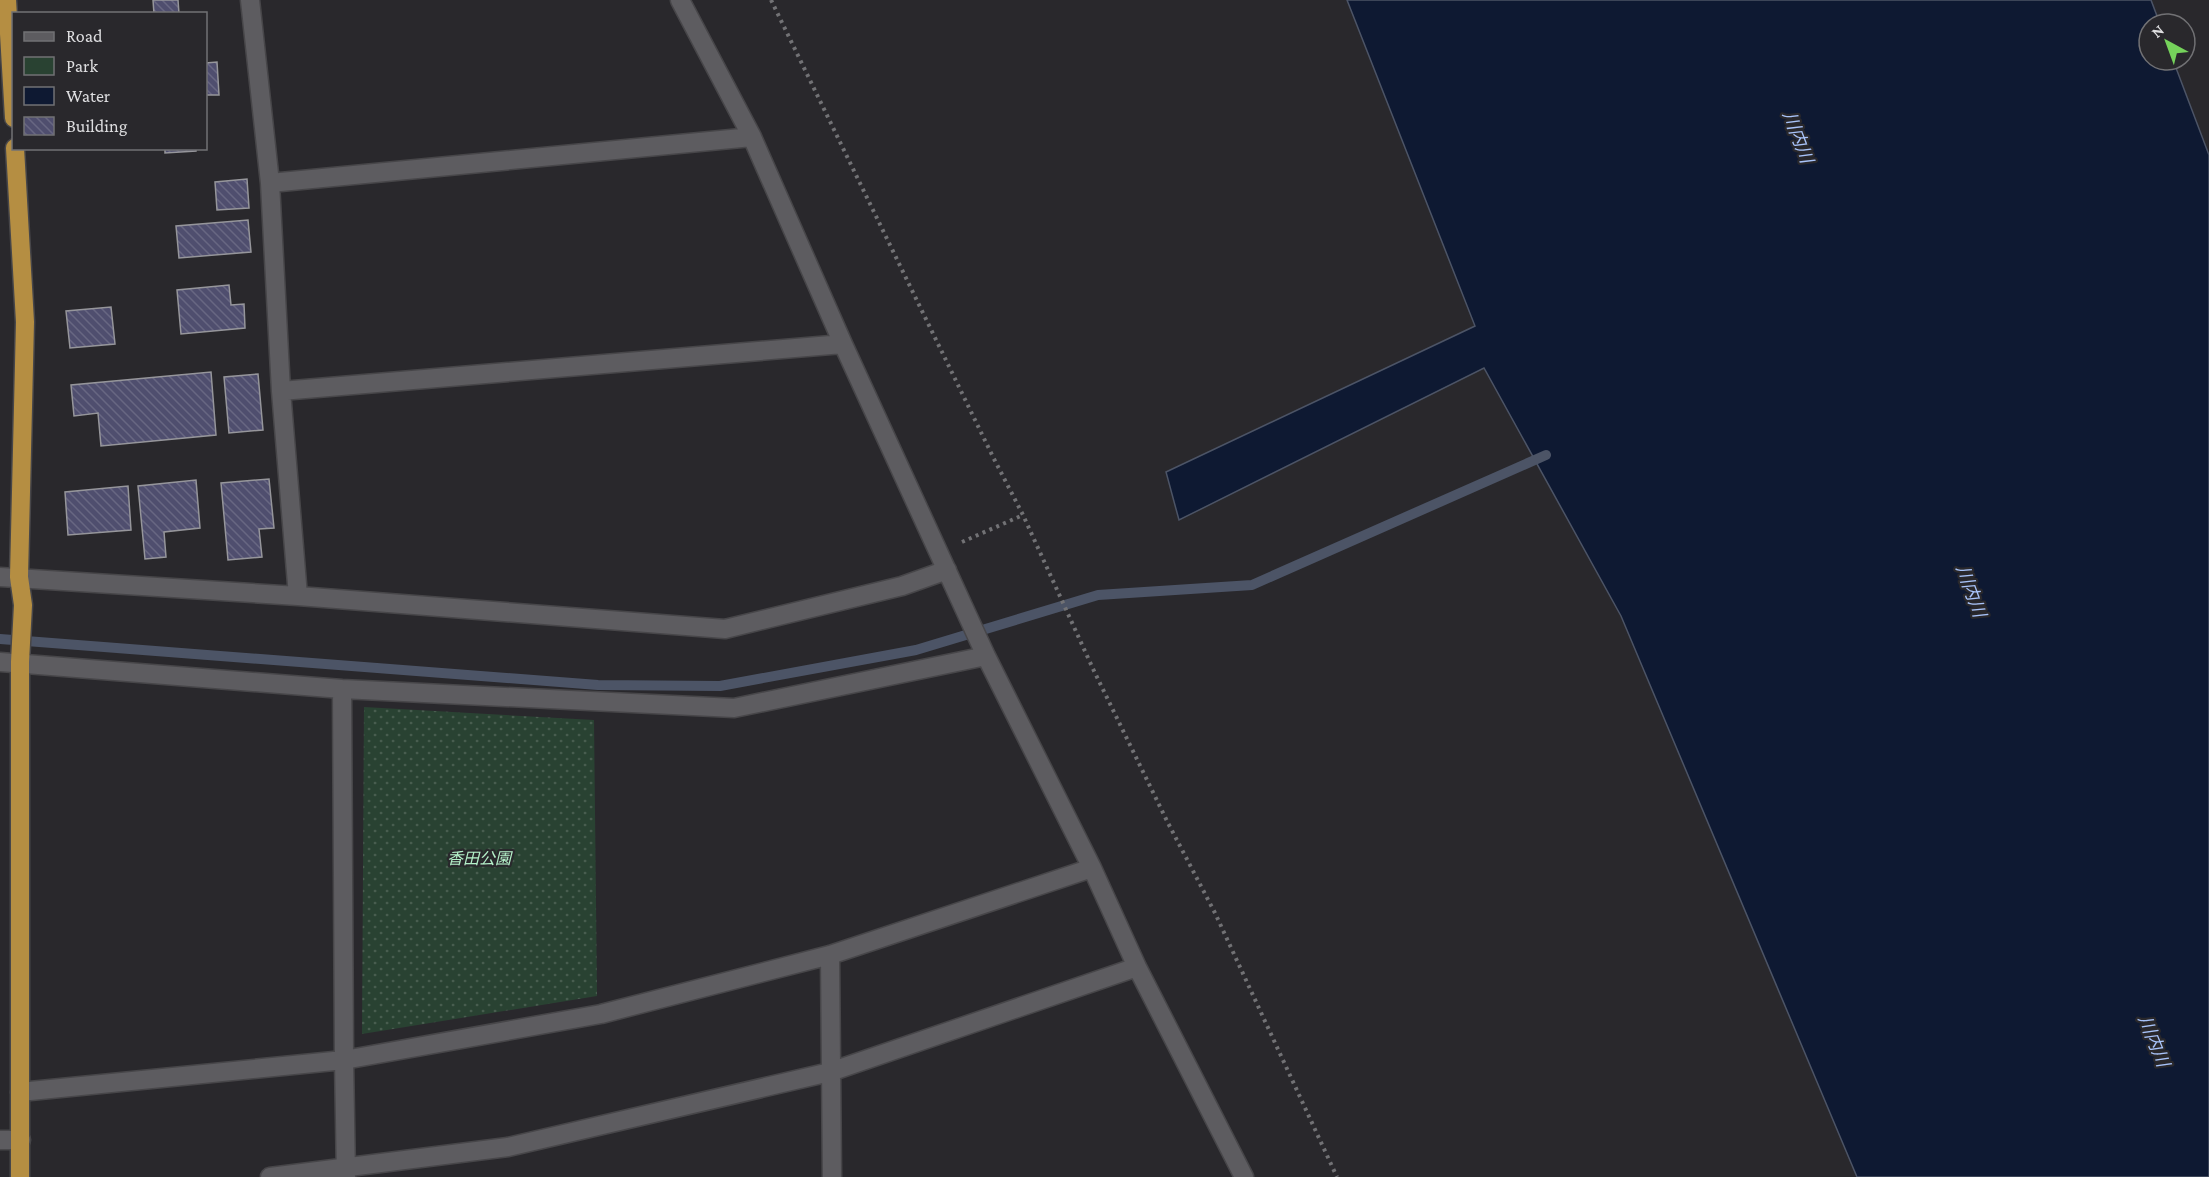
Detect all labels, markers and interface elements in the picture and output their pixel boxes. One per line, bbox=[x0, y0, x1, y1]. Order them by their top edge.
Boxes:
legend bbox=[12, 12, 207, 150]
north arrow bbox=[2137, 12, 2197, 72]
text: N bbox=[2148, 21, 2167, 41]
text: Road bbox=[66, 26, 103, 46]
text: Park bbox=[66, 56, 98, 76]
text: Water bbox=[66, 86, 111, 106]
water label: 川内川 bbox=[1779, 108, 1818, 168]
text: Building bbox=[66, 116, 128, 136]
water label: 川内川 bbox=[1952, 562, 1990, 622]
park label: 香田公園 bbox=[447, 850, 513, 867]
water label: 川内川 bbox=[2135, 1012, 2174, 1072]

